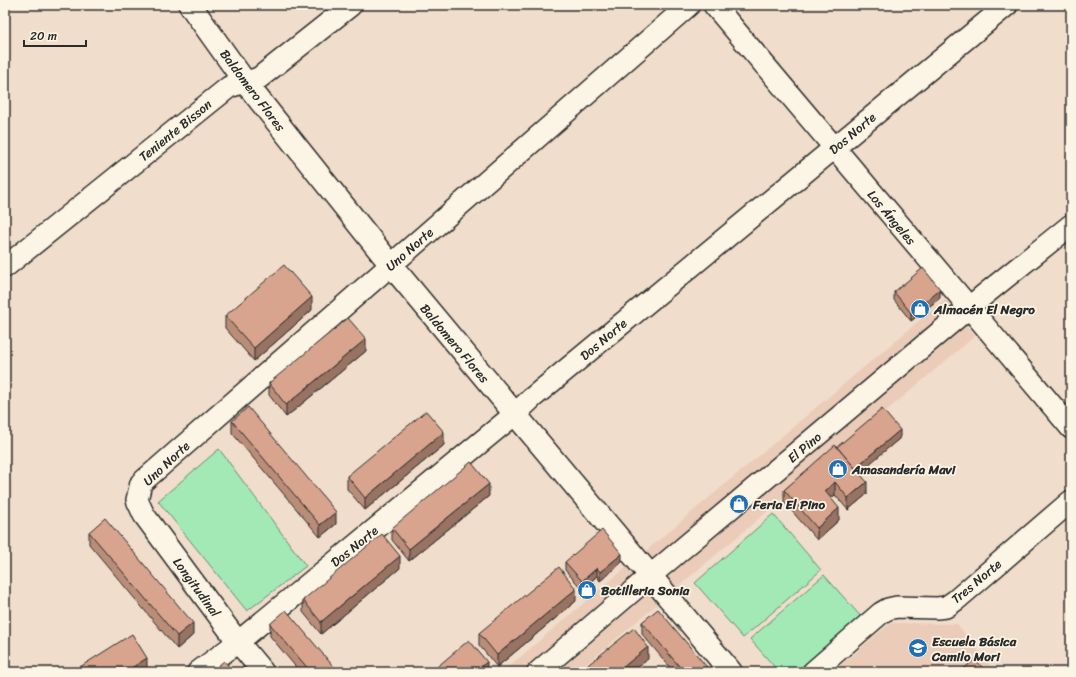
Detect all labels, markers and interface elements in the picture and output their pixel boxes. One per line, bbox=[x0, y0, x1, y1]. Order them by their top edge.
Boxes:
scale bar bbox=[24, 22, 86, 48]
text: 20 m bbox=[30, 25, 57, 47]
street label: Baldomero Flores bbox=[214, 44, 292, 137]
street label: Teniente Bisson bbox=[133, 93, 217, 167]
street label: Dos Norte bbox=[823, 106, 881, 160]
street label: Los Ángeles bbox=[861, 184, 922, 250]
street label: Uno Norte bbox=[380, 222, 439, 277]
street label: Baldomero Flores bbox=[414, 298, 496, 389]
shop icon: Almacén El Negro bbox=[909, 298, 931, 320]
place label: Almacén El Negro bbox=[933, 298, 1035, 321]
street label: Dos Norte bbox=[574, 312, 632, 366]
street label: El Pino bbox=[782, 426, 827, 469]
street label: Uno Norte bbox=[137, 435, 195, 492]
shop icon: Amasandería Mavi bbox=[827, 458, 849, 480]
place label: Amasandería Mavi bbox=[851, 458, 957, 481]
shop icon: Feria El Pino bbox=[728, 493, 750, 515]
place label: Feria El Pino bbox=[752, 493, 825, 516]
street label: Dos Norte bbox=[325, 520, 383, 573]
street label: Longitudinal bbox=[167, 552, 227, 622]
street label: Tres Norte bbox=[946, 553, 1007, 610]
shop icon: Botilleria Sonia bbox=[576, 579, 598, 601]
place label: Botilleria Sonia bbox=[601, 579, 690, 602]
place label: Escuela Básica Camilo Mori bbox=[931, 630, 1017, 668]
school or university icon: Escuela Básica Camilo Mori bbox=[907, 637, 929, 659]

